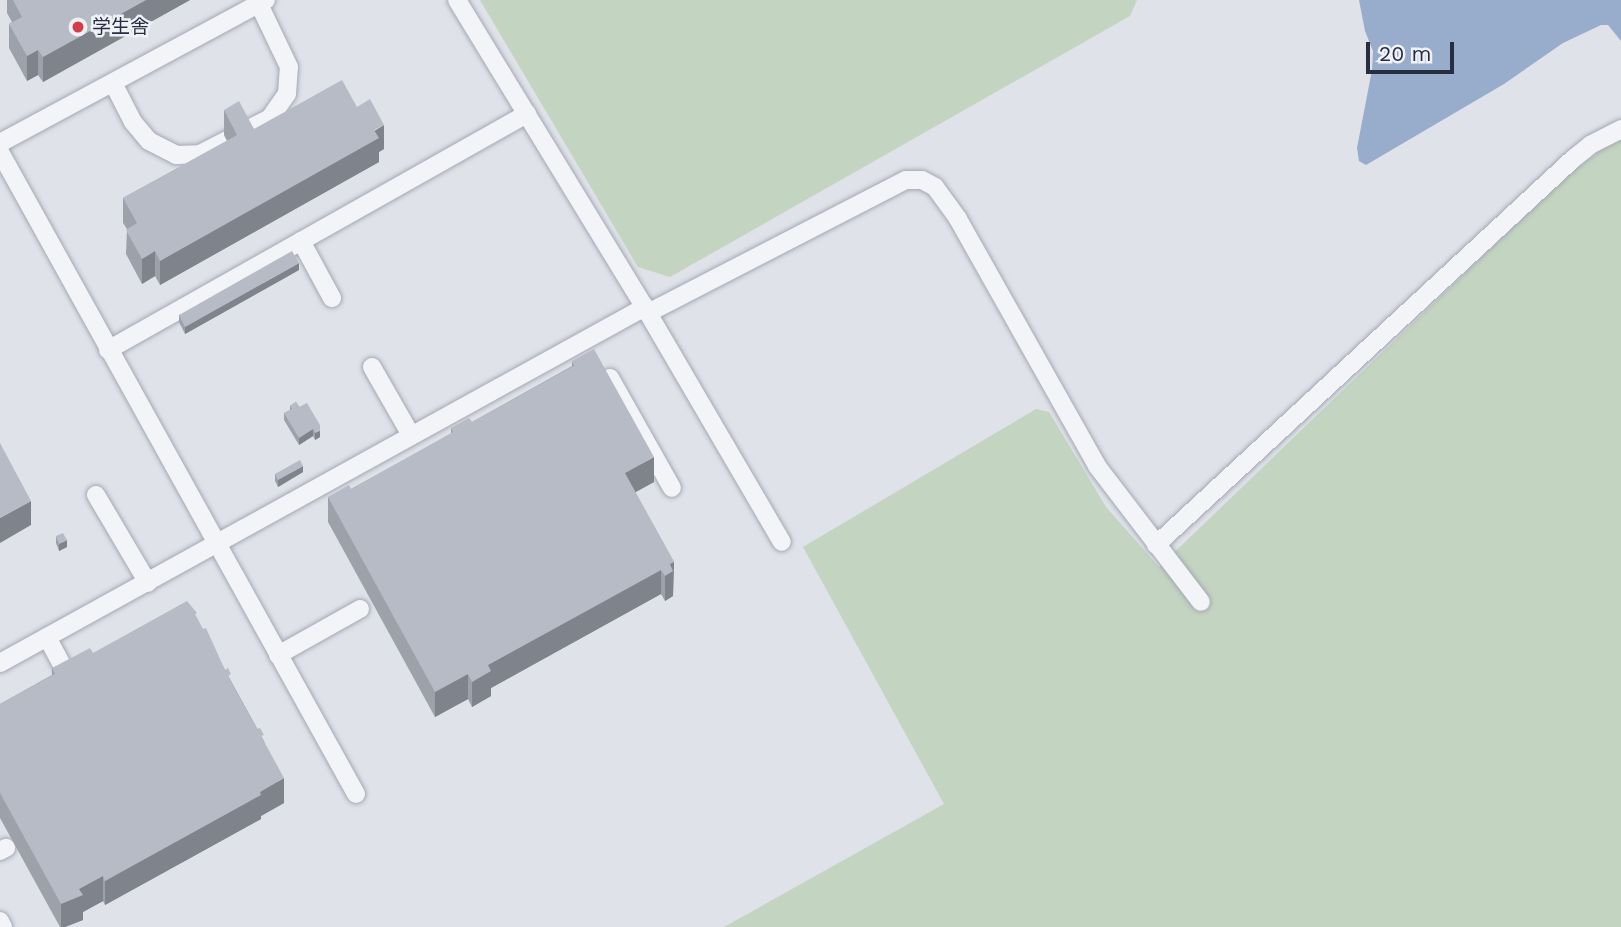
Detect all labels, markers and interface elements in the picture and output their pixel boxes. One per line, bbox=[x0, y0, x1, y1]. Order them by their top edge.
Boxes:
place label: 学生舎 bbox=[92, 16, 149, 38]
marker: 学生舎 bbox=[70, 19, 86, 35]
scale bar bbox=[1369, 28, 1456, 72]
text: 20 m bbox=[1379, 41, 1431, 66]

